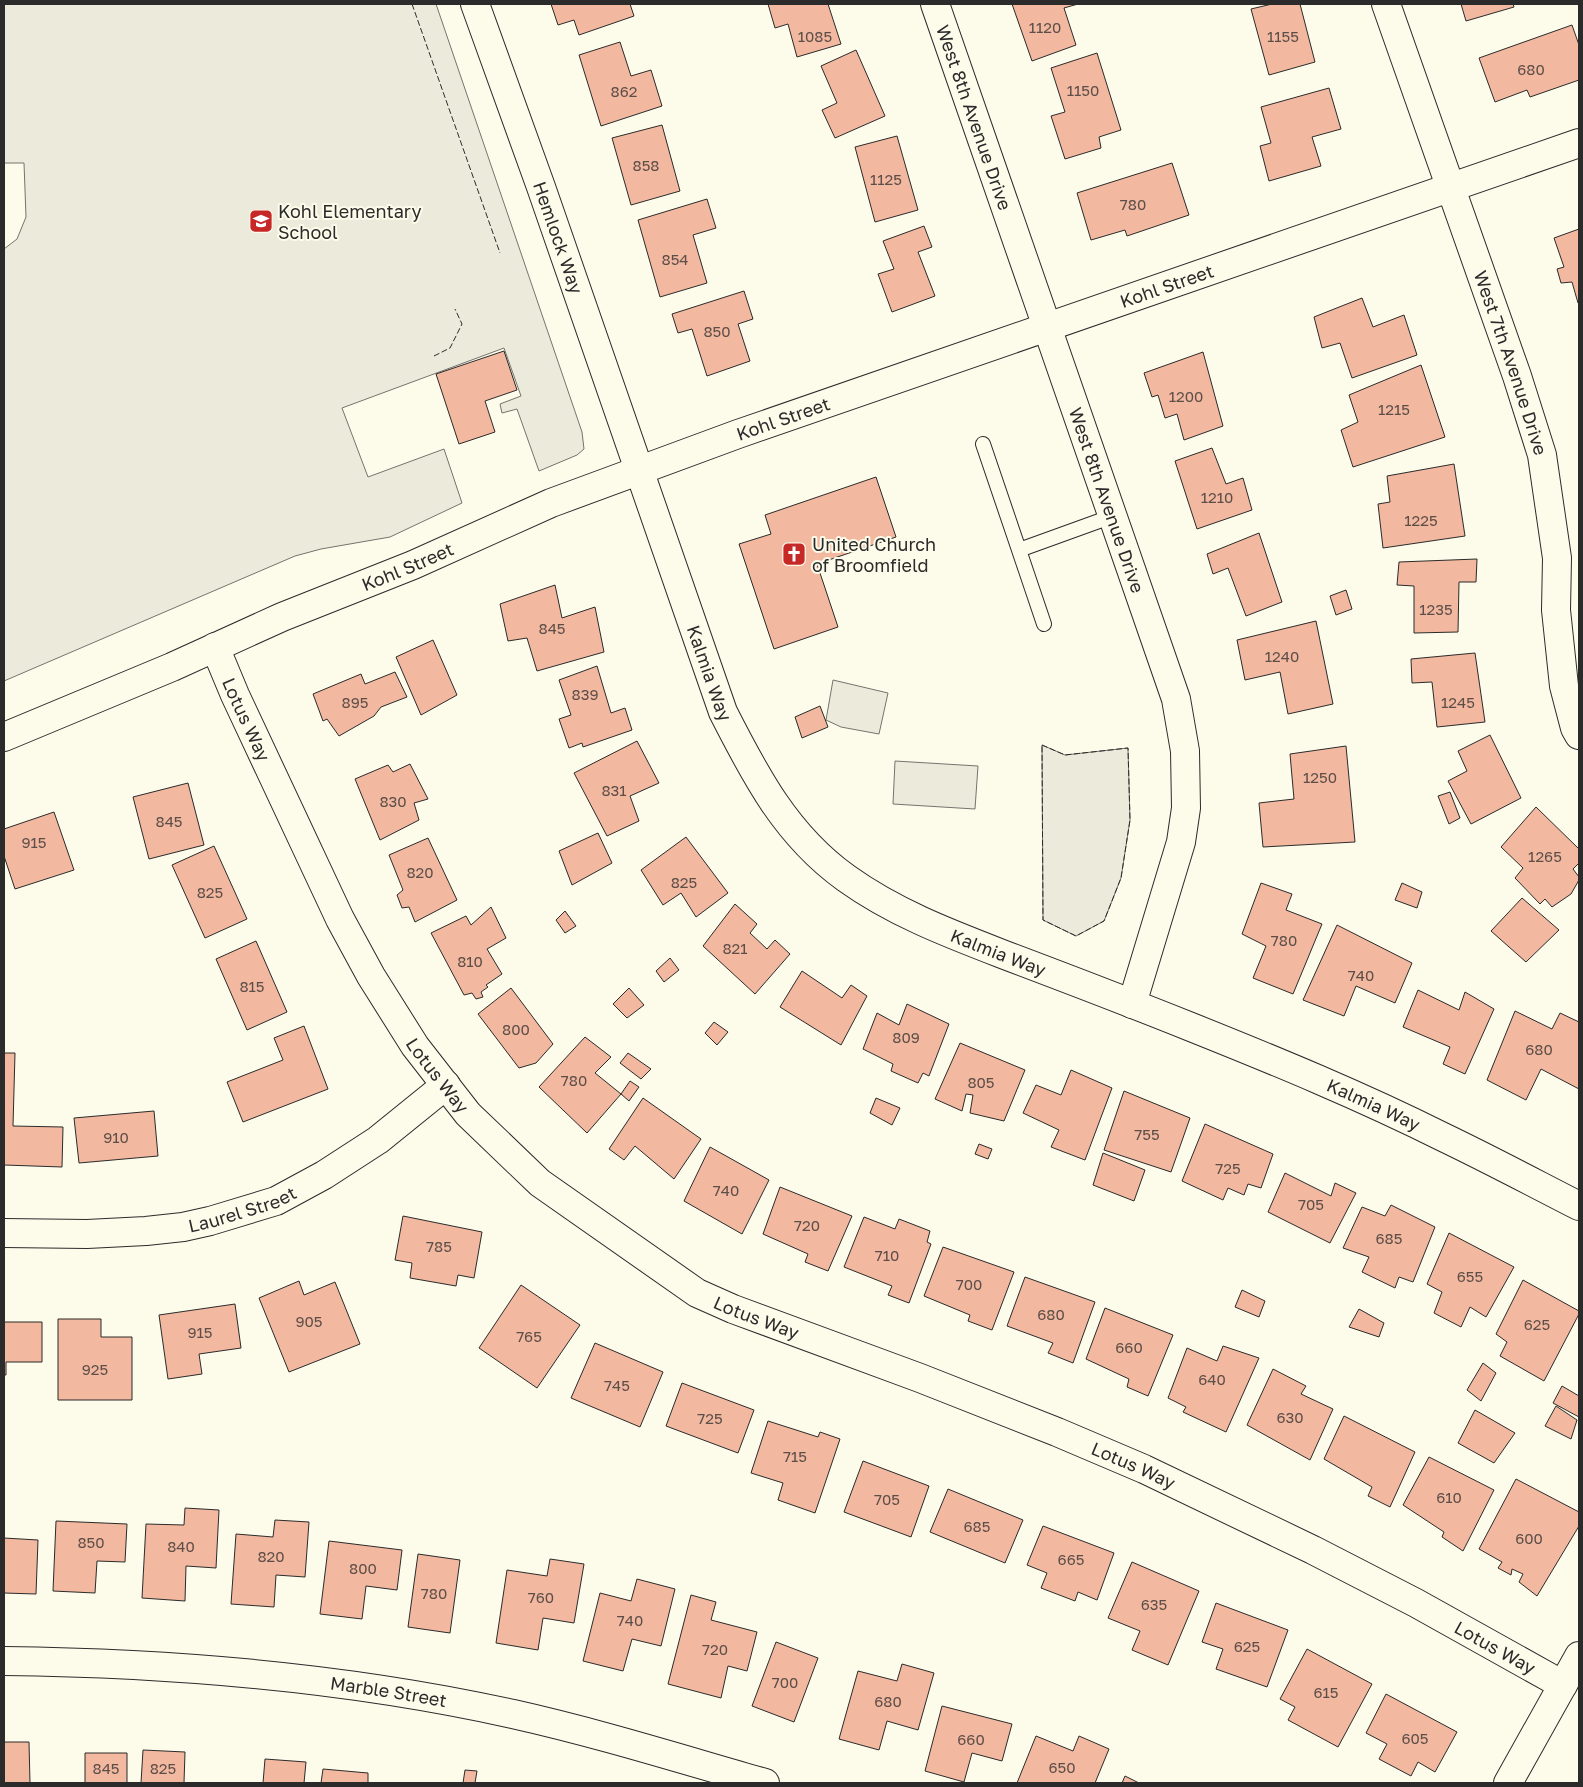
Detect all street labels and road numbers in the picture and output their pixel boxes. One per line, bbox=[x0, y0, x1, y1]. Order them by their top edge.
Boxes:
street label: West 8th Avenue Drive bbox=[932, 22, 1017, 213]
street label: Hemlock Way bbox=[529, 178, 588, 297]
street label: Kohl Street bbox=[1117, 259, 1216, 312]
street label: West 7th Avenue Drive bbox=[1470, 268, 1552, 458]
street label: Kohl Street bbox=[733, 392, 833, 445]
street label: West 8th Avenue Drive bbox=[1065, 404, 1149, 596]
street label: Kohl Street bbox=[358, 537, 457, 595]
street label: Kalmia Way bbox=[683, 622, 737, 725]
street label: Lotus Way bbox=[218, 674, 275, 765]
street label: Kalmia Way bbox=[948, 924, 1049, 981]
street label: Lotus Way bbox=[402, 1034, 474, 1117]
street label: Kalmia Way bbox=[1324, 1074, 1424, 1135]
street label: Laurel Street bbox=[186, 1181, 300, 1237]
street label: Lotus Way bbox=[710, 1291, 802, 1343]
street label: Lotus Way bbox=[1088, 1437, 1179, 1493]
street label: Lotus Way bbox=[1451, 1616, 1540, 1679]
street label: Marble Street bbox=[329, 1671, 449, 1711]

